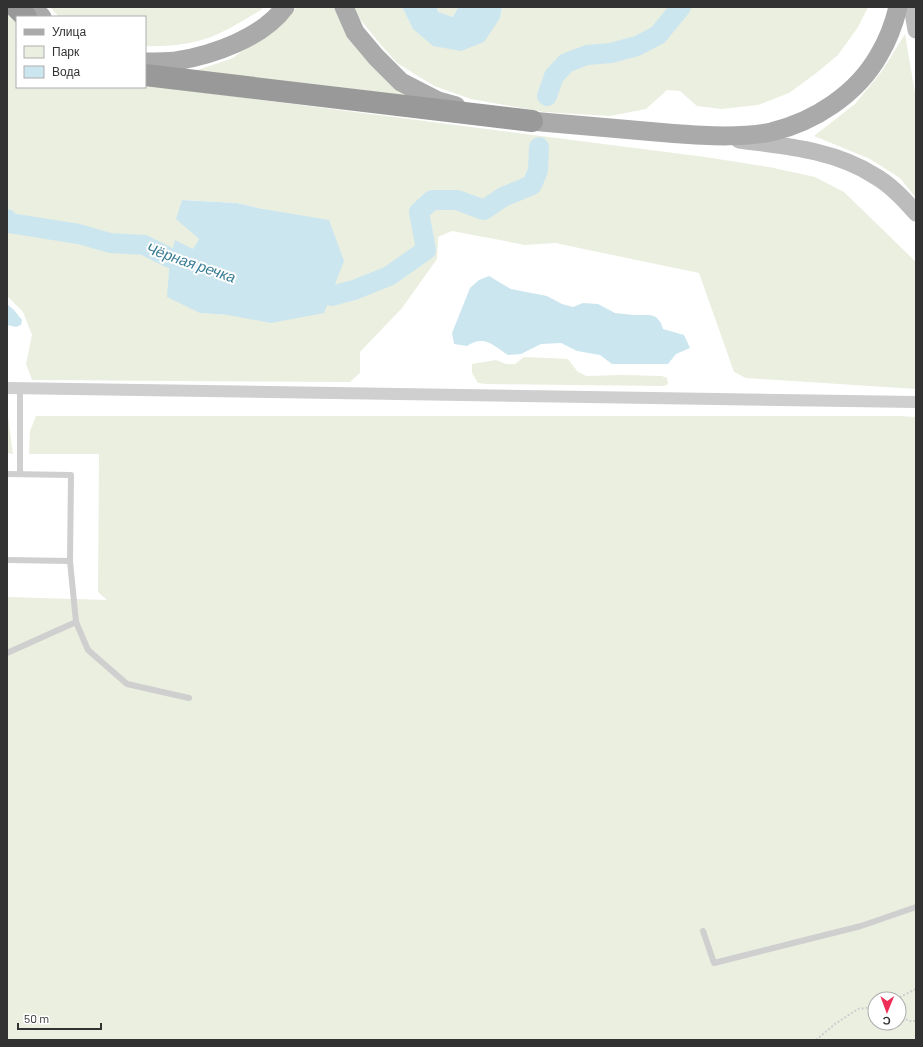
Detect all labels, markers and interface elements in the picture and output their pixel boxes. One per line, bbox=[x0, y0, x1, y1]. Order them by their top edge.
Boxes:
legend bbox=[16, 16, 146, 88]
text: Улица bbox=[52, 24, 86, 39]
text: Парк bbox=[52, 44, 80, 59]
text: Вода bbox=[52, 64, 80, 79]
water label: Чёрная речка bbox=[144, 238, 238, 286]
north arrow bbox=[867, 991, 907, 1031]
scale bar bbox=[18, 1005, 101, 1031]
text: 50 m bbox=[24, 1011, 49, 1025]
text: С bbox=[883, 1015, 891, 1028]

